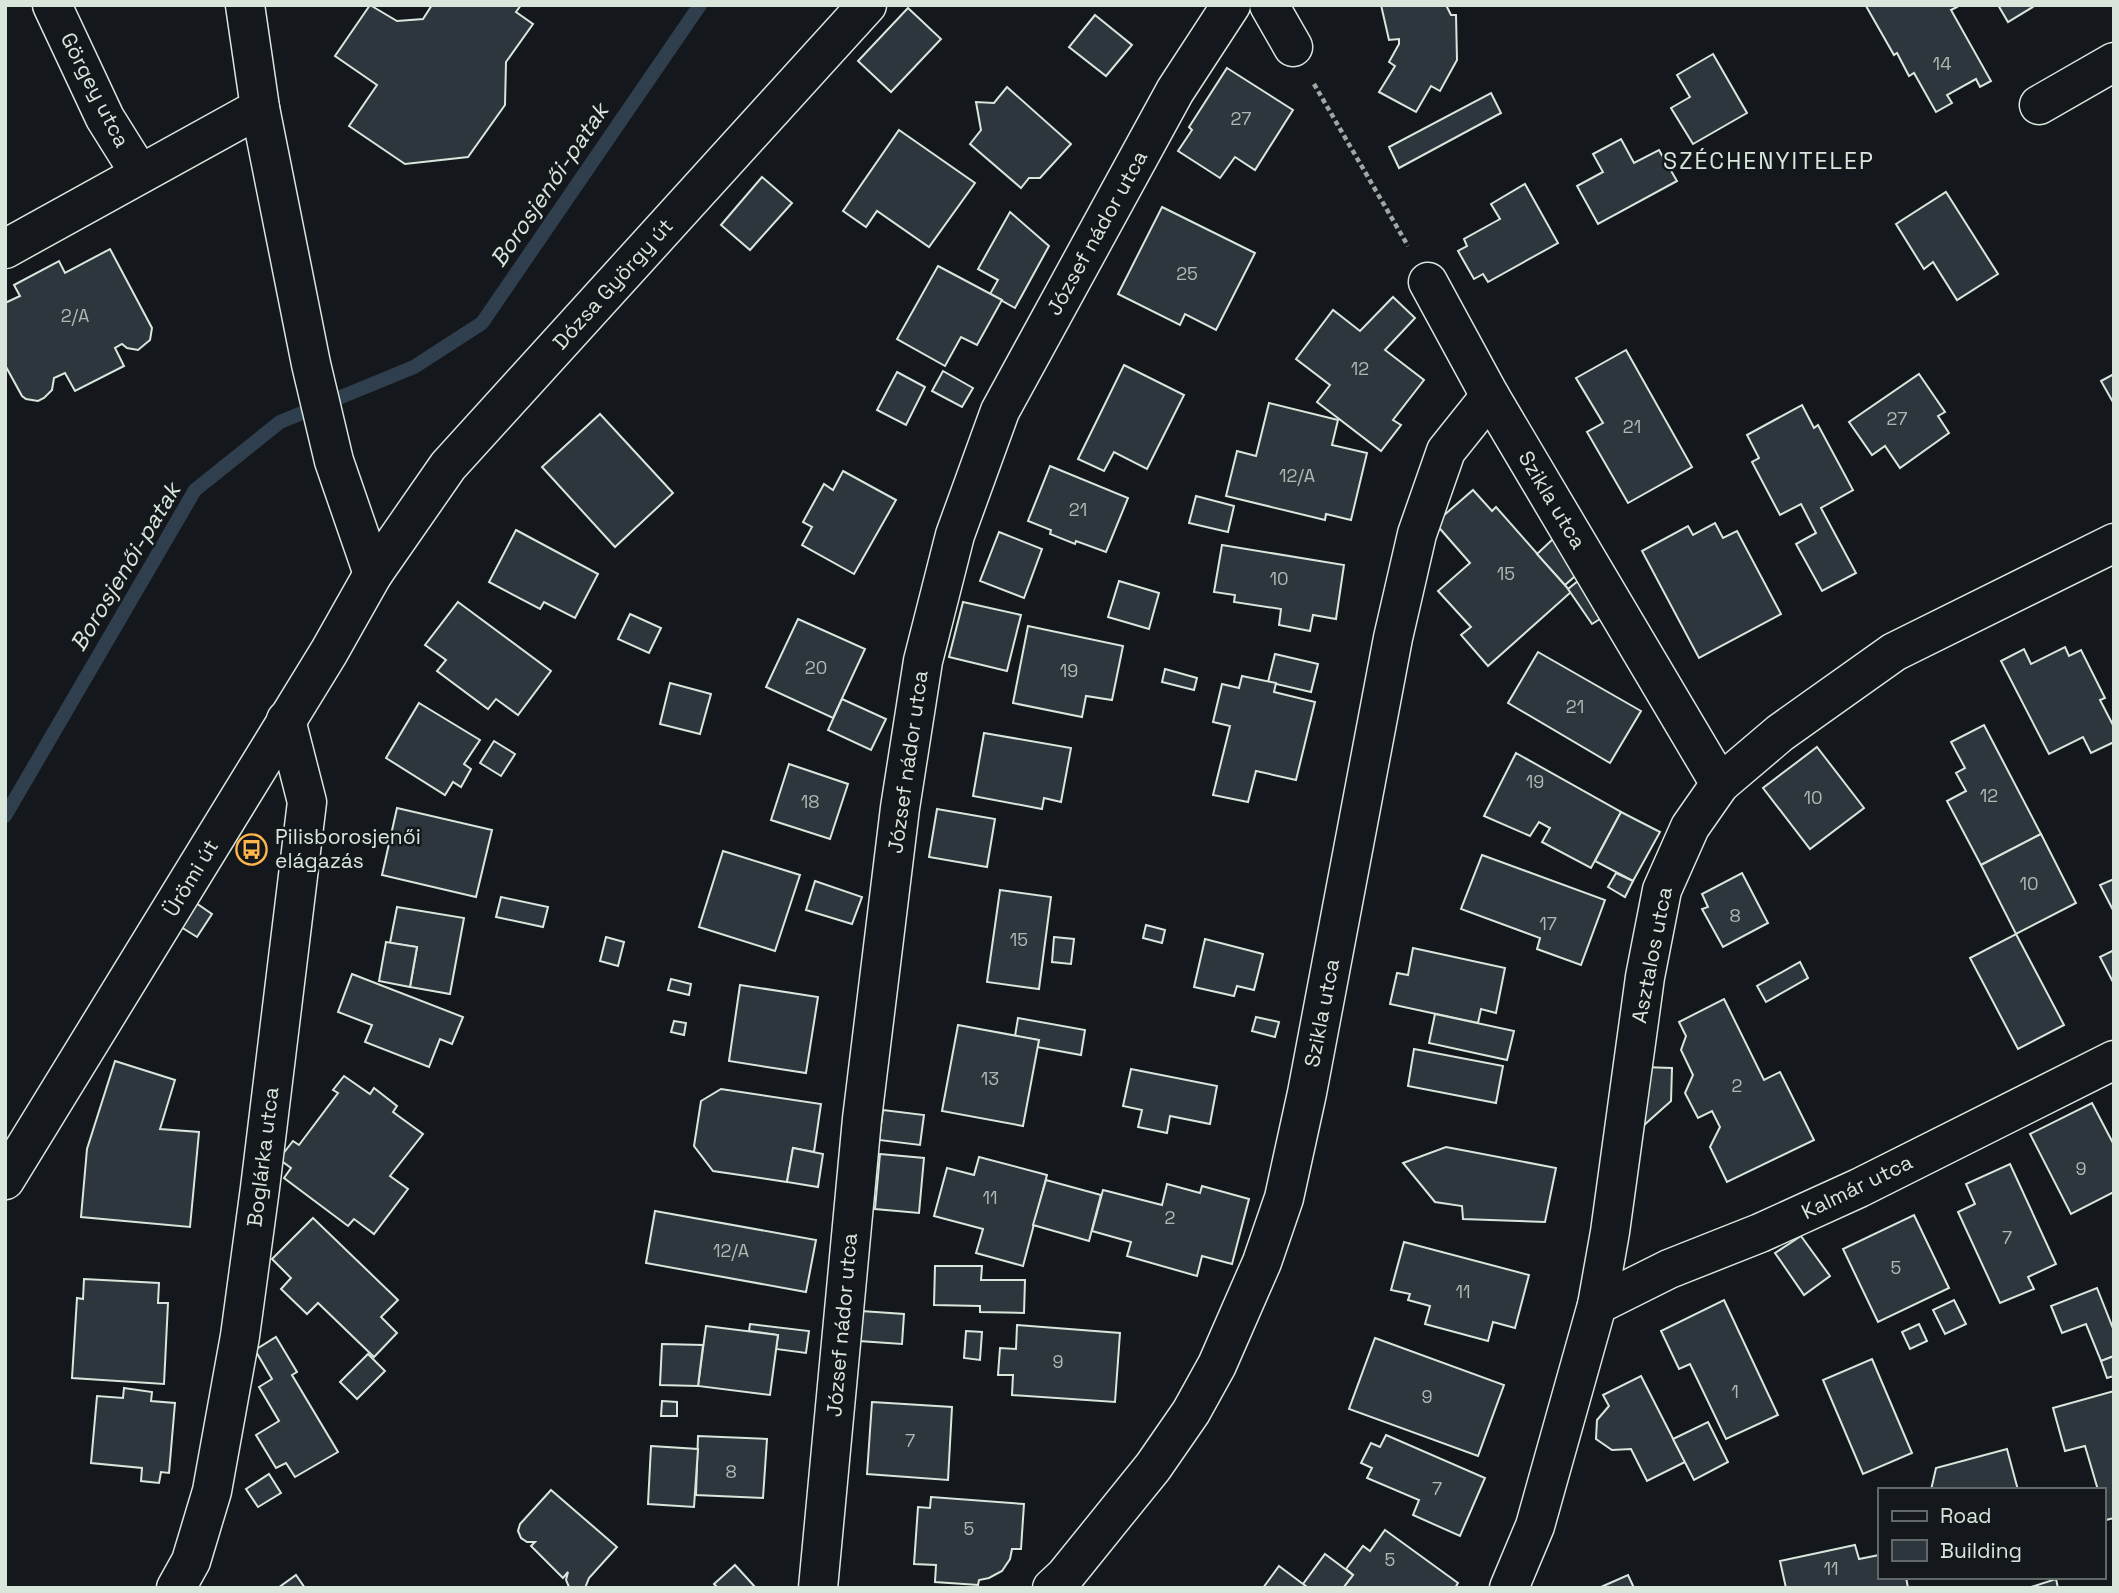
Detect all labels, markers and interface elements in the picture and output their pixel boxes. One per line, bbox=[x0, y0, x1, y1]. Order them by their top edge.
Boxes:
street label: Görgey utca bbox=[55, 28, 136, 152]
house number: 14 bbox=[1933, 52, 1951, 75]
water label: Borosjenői-patak bbox=[483, 95, 616, 273]
house number: 27 bbox=[1231, 107, 1251, 130]
street label: József nádor utca bbox=[1040, 146, 1153, 320]
district label: SZÉCHENYITELEP bbox=[1663, 146, 1875, 176]
street label: Dózsa György út bbox=[547, 212, 679, 355]
house number: 25 bbox=[1176, 262, 1198, 285]
house number: 2/A bbox=[61, 304, 89, 327]
house number: 12 bbox=[1351, 357, 1369, 380]
house number: 27 bbox=[1887, 407, 1907, 430]
house number: 21 bbox=[1623, 415, 1641, 438]
street label: Szikla utca bbox=[1513, 446, 1592, 554]
house number: 12/A bbox=[1279, 464, 1315, 487]
water label: Borosjenői-patak bbox=[63, 475, 188, 657]
house number: 21 bbox=[1069, 498, 1087, 521]
house number: 15 bbox=[1497, 562, 1515, 585]
house number: 10 bbox=[1269, 567, 1289, 590]
house number: 20 bbox=[805, 656, 827, 679]
house number: 19 bbox=[1060, 659, 1078, 682]
street label: József nádor utca bbox=[881, 669, 934, 855]
house number: 21 bbox=[1566, 695, 1584, 718]
house number: 19 bbox=[1526, 770, 1544, 793]
house number: 12 bbox=[1980, 784, 1998, 807]
house number: 10 bbox=[1803, 786, 1823, 809]
house number: 18 bbox=[801, 790, 819, 813]
place label: Pilisborosjenői elágazás bbox=[275, 823, 421, 874]
bus stop icon: Pilisborosjenői elágazás bbox=[235, 832, 269, 866]
street label: Ürömi út bbox=[157, 834, 224, 921]
house number: 10 bbox=[2019, 872, 2039, 895]
street label: Asztalos utca bbox=[1625, 884, 1678, 1025]
house number: 8 bbox=[1729, 904, 1741, 927]
house number: 17 bbox=[1539, 912, 1557, 935]
house number: 15 bbox=[1010, 928, 1028, 951]
street label: Szikla utca bbox=[1298, 957, 1345, 1069]
house number: 13 bbox=[981, 1067, 999, 1090]
house number: 2 bbox=[1732, 1074, 1742, 1097]
street label: Boglárka utca bbox=[241, 1085, 284, 1228]
street label: Kalmár utca bbox=[1797, 1148, 1917, 1225]
house number: 9 bbox=[2075, 1157, 2087, 1180]
house number: 11 bbox=[982, 1186, 998, 1209]
house number: 2 bbox=[1165, 1206, 1175, 1229]
house number: 7 bbox=[2002, 1226, 2012, 1249]
street label: József nádor utca bbox=[820, 1232, 863, 1418]
house number: 12/A bbox=[713, 1239, 749, 1262]
house number: 5 bbox=[1891, 1256, 1901, 1279]
house number: 11 bbox=[1455, 1280, 1471, 1303]
house number: 9 bbox=[1052, 1350, 1064, 1373]
house number: 1 bbox=[1731, 1380, 1739, 1403]
house number: 9 bbox=[1421, 1385, 1433, 1408]
house number: 7 bbox=[905, 1429, 915, 1452]
house number: 8 bbox=[725, 1460, 737, 1483]
house number: 7 bbox=[1432, 1477, 1442, 1500]
legend bbox=[1878, 1488, 2105, 1579]
text: Road bbox=[1940, 1502, 1992, 1529]
house number: 5 bbox=[964, 1517, 974, 1540]
text: Building bbox=[1940, 1537, 2022, 1564]
house number: 5 bbox=[1385, 1548, 1395, 1571]
house number: 11 bbox=[1823, 1557, 1839, 1580]

